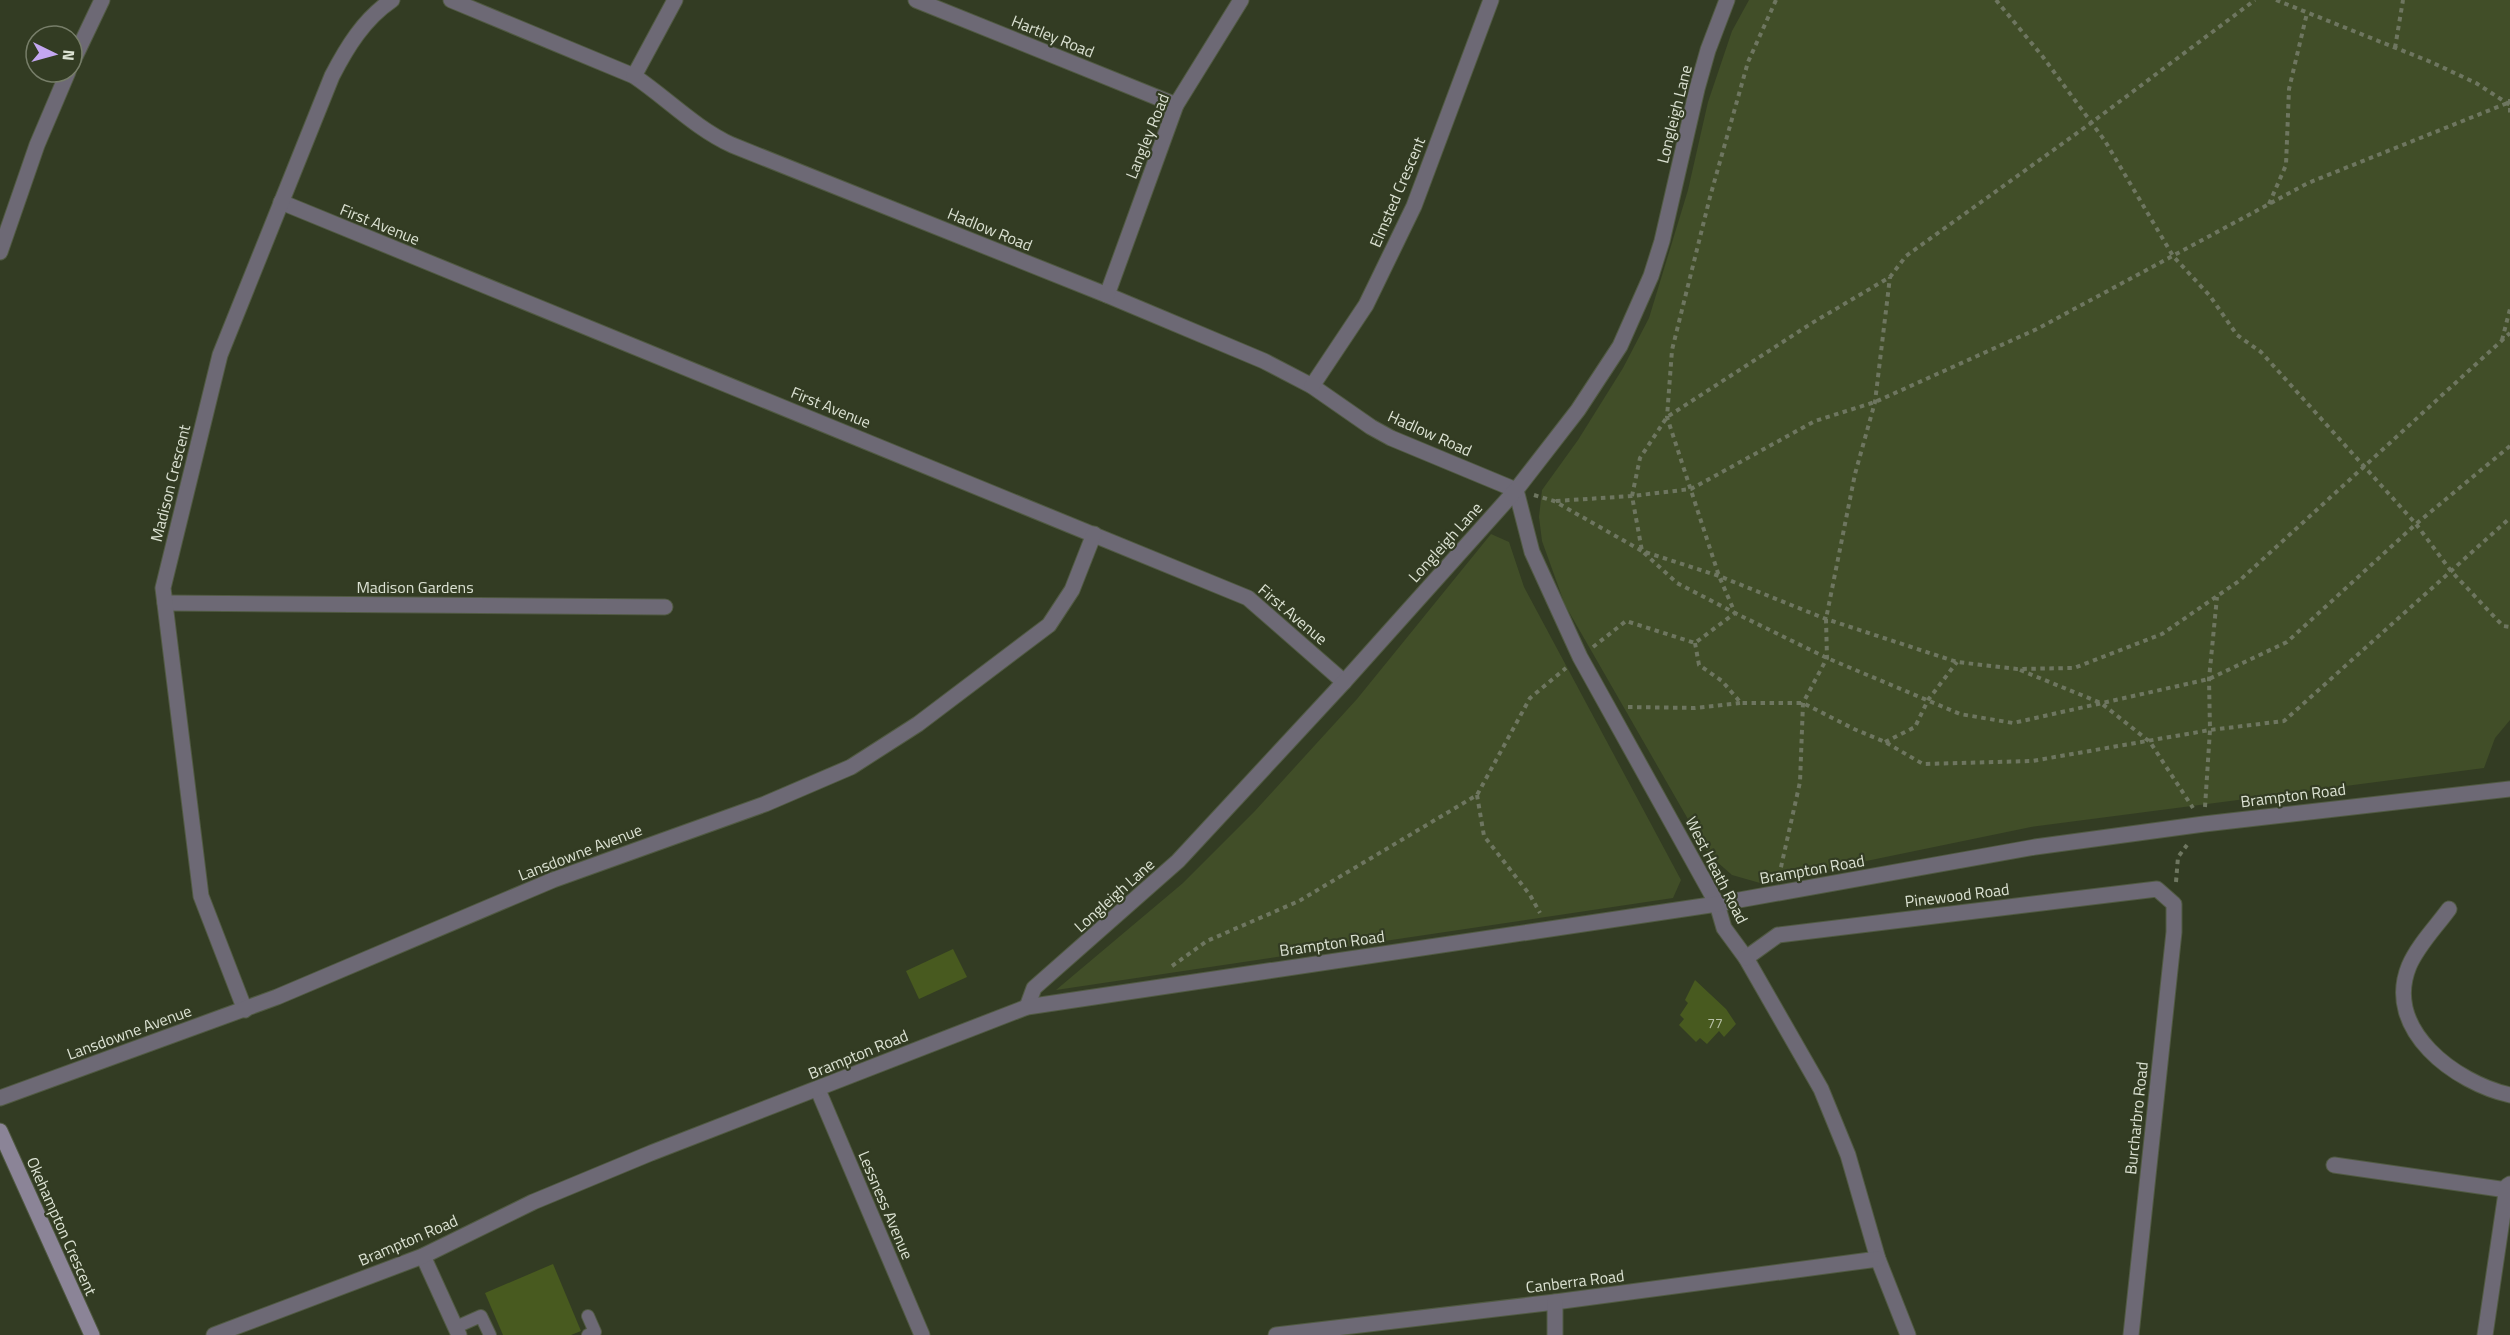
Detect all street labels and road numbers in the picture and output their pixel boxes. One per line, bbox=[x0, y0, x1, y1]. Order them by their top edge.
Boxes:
street label: Hartley Road bbox=[1008, 8, 1098, 64]
street label: Longleigh Lane bbox=[1650, 62, 1698, 166]
street label: Langley Road bbox=[1119, 90, 1175, 182]
street label: Elmsted Crescent bbox=[1363, 133, 1431, 251]
street label: First Avenue bbox=[337, 197, 423, 251]
street label: Hadlow Road bbox=[944, 201, 1036, 257]
street label: First Avenue bbox=[788, 380, 874, 434]
street label: Hadlow Road bbox=[1384, 404, 1476, 462]
street label: Madison Crescent bbox=[144, 421, 196, 544]
street label: Longleigh Lane bbox=[1402, 497, 1488, 587]
street label: Madison Gardens bbox=[356, 575, 474, 599]
street label: First Avenue bbox=[1253, 578, 1333, 650]
street label: Brampton Road bbox=[2239, 777, 2347, 813]
street label: West Heath Road bbox=[1680, 812, 1754, 928]
street label: Lansdowne Avenue bbox=[515, 817, 645, 887]
street label: Brampton Road bbox=[1758, 848, 1866, 890]
street label: Longleigh Lane bbox=[1069, 852, 1159, 938]
street label: Pinewood Road bbox=[1903, 877, 2011, 913]
street label: Brampton Road bbox=[1278, 924, 1386, 962]
street label: Lansdowne Avenue bbox=[63, 998, 195, 1066]
street label: Brampton Road bbox=[804, 1023, 912, 1085]
street label: Burcharbro Road bbox=[2118, 1060, 2154, 1176]
street label: Lessness Avenue bbox=[852, 1147, 920, 1263]
street label: Okehampton Crescent bbox=[21, 1153, 103, 1299]
street label: Brampton Road bbox=[355, 1208, 461, 1272]
street label: Canberra Road bbox=[1524, 1263, 1626, 1299]

